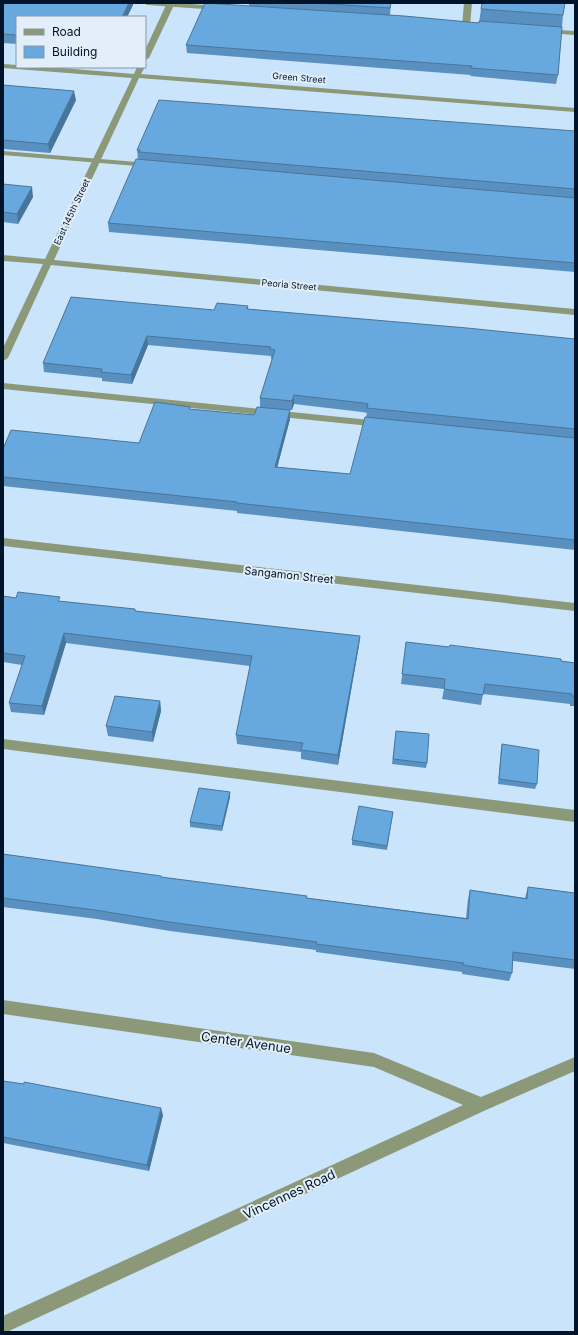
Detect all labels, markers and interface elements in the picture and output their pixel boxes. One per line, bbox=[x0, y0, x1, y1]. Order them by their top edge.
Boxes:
legend bbox=[16, 16, 146, 68]
text: Road bbox=[52, 24, 81, 39]
text: Building bbox=[52, 44, 97, 59]
street label: Green Street bbox=[272, 70, 326, 85]
street label: East 145th Street bbox=[51, 177, 92, 247]
street label: Peoria Street bbox=[261, 277, 317, 292]
street label: Sangamon Street bbox=[244, 563, 335, 587]
street label: Center Avenue bbox=[200, 1028, 292, 1056]
street label: Vincennes Road bbox=[240, 1166, 338, 1222]

